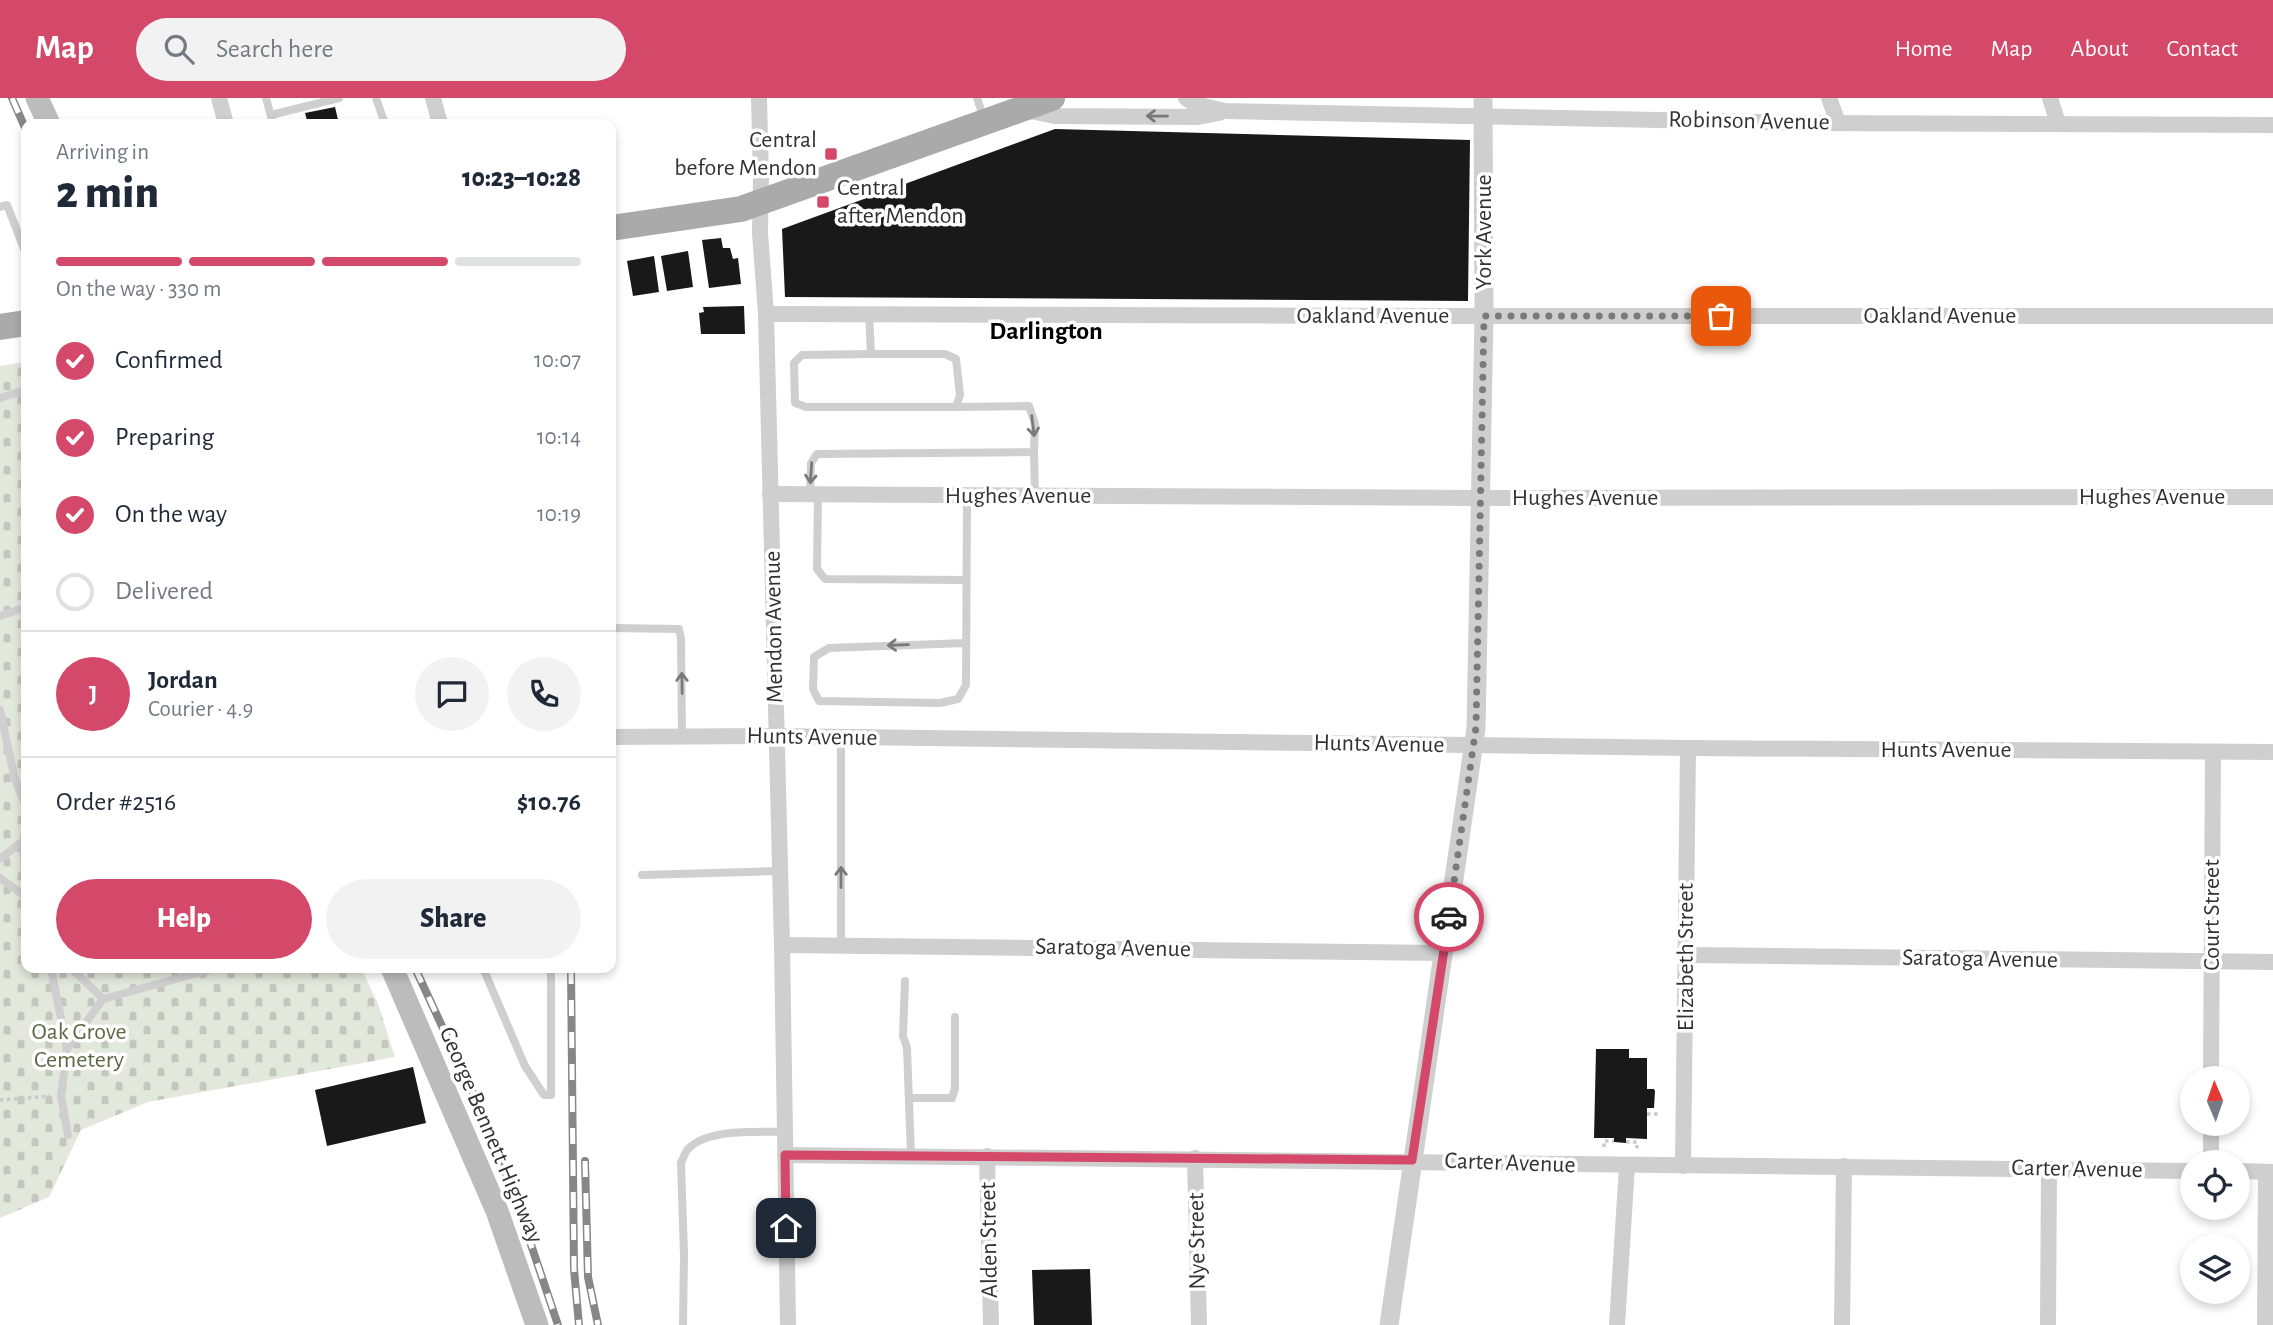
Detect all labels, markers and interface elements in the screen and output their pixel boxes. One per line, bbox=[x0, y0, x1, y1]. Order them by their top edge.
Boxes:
search box bbox=[136, 18, 626, 81]
icon: search bbox=[160, 30, 198, 68]
text: Map bbox=[35, 32, 94, 65]
text: Search here bbox=[216, 36, 334, 62]
text: Home bbox=[1895, 37, 1953, 61]
text: Map bbox=[1991, 37, 2033, 61]
text: About bbox=[2071, 37, 2128, 61]
text: Contact bbox=[2166, 37, 2238, 61]
street label: Robinson Avenue bbox=[1668, 108, 1830, 134]
one-way arrow bbox=[1146, 110, 1169, 123]
place label: Central before Mendon bbox=[674, 128, 817, 180]
text: Arriving in bbox=[56, 141, 149, 164]
marker: Central before Mendon bbox=[823, 146, 839, 162]
text: 10:23–10:28 bbox=[462, 165, 581, 191]
text: 2 min bbox=[56, 170, 159, 216]
street label: York Avenue bbox=[1472, 174, 1496, 290]
place label: Central after Mendon bbox=[837, 176, 964, 228]
marker: Central after Mendon bbox=[815, 194, 831, 210]
text: On the way · 330 m bbox=[56, 278, 221, 301]
pin bbox=[1691, 286, 1751, 346]
icon: bag bbox=[1702, 297, 1740, 335]
street label: Oakland Avenue bbox=[1297, 304, 1449, 328]
street label: Oakland Avenue bbox=[1864, 304, 2016, 328]
district label: Darlington bbox=[989, 318, 1103, 344]
icon: check bbox=[56, 342, 94, 380]
text: Confirmed bbox=[115, 347, 223, 373]
text: 10:07 bbox=[534, 349, 581, 372]
one-way arrow bbox=[1027, 414, 1040, 437]
icon: check bbox=[56, 419, 94, 457]
text: Preparing bbox=[115, 424, 214, 450]
text: 10:14 bbox=[537, 426, 581, 449]
one-way arrow bbox=[804, 462, 817, 484]
street label: Hughes Avenue bbox=[945, 484, 1091, 508]
street label: Hughes Avenue bbox=[2079, 485, 2225, 509]
street label: Hughes Avenue bbox=[1512, 486, 1658, 510]
icon: check bbox=[56, 496, 94, 534]
text: On the way bbox=[115, 501, 227, 527]
text: 10:19 bbox=[537, 503, 581, 526]
street label: Mendon Avenue bbox=[761, 551, 787, 703]
text: Delivered bbox=[115, 578, 213, 604]
one-way arrow bbox=[887, 639, 910, 652]
button: chat bbox=[415, 657, 489, 731]
button: phone bbox=[507, 657, 581, 731]
text: Jordan bbox=[148, 667, 218, 693]
one-way arrow bbox=[675, 671, 688, 694]
text: J bbox=[89, 681, 97, 707]
text: Courier · 4.9 bbox=[148, 698, 253, 721]
street label: Hunts Avenue bbox=[746, 724, 878, 750]
street label: Hunts Avenue bbox=[1313, 731, 1445, 757]
street label: Hunts Avenue bbox=[1880, 738, 2012, 762]
text: Order #2516 bbox=[56, 789, 176, 815]
text: $10.76 bbox=[517, 789, 581, 815]
street label: Court Street bbox=[2200, 859, 2224, 971]
one-way arrow bbox=[834, 866, 848, 889]
button: Help bbox=[56, 879, 312, 959]
button: Share bbox=[326, 879, 581, 959]
courier bbox=[1414, 882, 1484, 952]
street label: Elizabeth Street bbox=[1674, 883, 1698, 1031]
icon: car bbox=[1430, 898, 1468, 936]
street label: Saratoga Avenue bbox=[1035, 935, 1191, 961]
street label: Saratoga Avenue bbox=[1902, 946, 2058, 972]
park label: Oak Grove Cemetery bbox=[31, 1020, 127, 1072]
street label: George Bennett Highway bbox=[435, 1023, 547, 1247]
north arrow bbox=[2180, 1066, 2250, 1136]
map controls bbox=[2180, 1066, 2250, 1304]
street label: Carter Avenue bbox=[1444, 1149, 1576, 1177]
button: locate bbox=[2180, 1150, 2250, 1220]
street label: Carter Avenue bbox=[2011, 1156, 2143, 1182]
street label: Alden Street bbox=[976, 1181, 1002, 1298]
street label: Nye Street bbox=[1184, 1192, 1210, 1290]
pin bbox=[756, 1198, 816, 1258]
icon: home bbox=[767, 1209, 805, 1247]
button: layers bbox=[2180, 1234, 2250, 1304]

